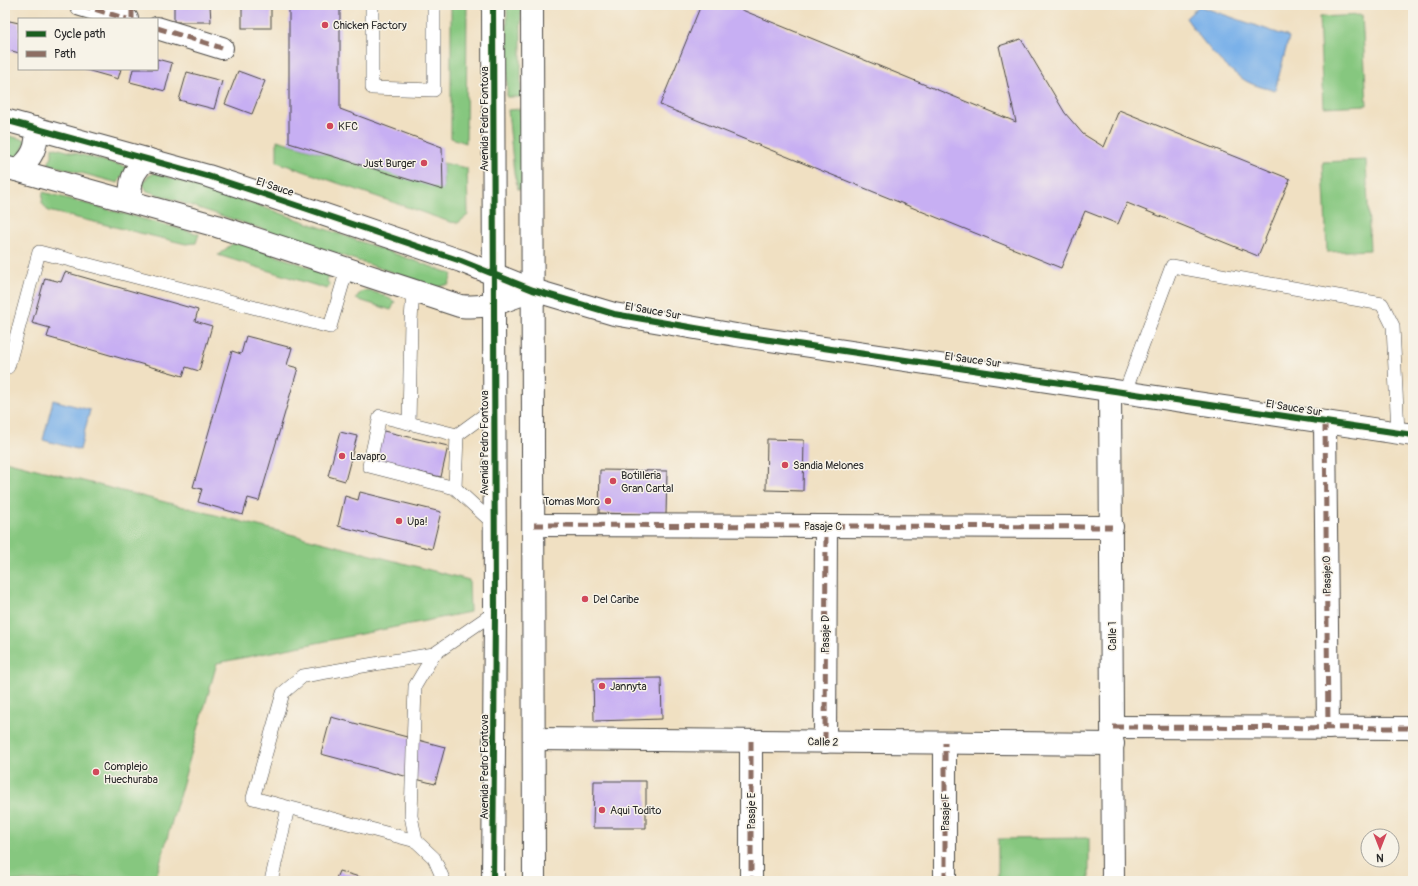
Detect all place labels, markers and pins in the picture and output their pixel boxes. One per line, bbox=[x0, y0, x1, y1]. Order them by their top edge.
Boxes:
place label: Chicken Factory bbox=[333, 19, 407, 32]
marker: Chicken Factory bbox=[320, 20, 330, 30]
place label: KFC bbox=[338, 120, 358, 133]
marker: KFC bbox=[325, 121, 335, 131]
place label: Just Burger bbox=[363, 157, 416, 170]
marker: Just Burger bbox=[419, 158, 429, 168]
place label: Lavapro bbox=[350, 450, 386, 463]
marker: Lavapro bbox=[337, 451, 347, 461]
place label: Sandia Melones bbox=[793, 459, 864, 472]
marker: Sandia Melones bbox=[780, 460, 790, 470]
place label: Botilleria Gran Cartal bbox=[621, 469, 674, 495]
marker: Botilleria Gran Cartal bbox=[608, 476, 618, 486]
place label: Tomas Moro bbox=[543, 495, 600, 508]
marker: Tomas Moro bbox=[603, 496, 613, 506]
place label: Upa! bbox=[407, 515, 428, 528]
marker: Upa! bbox=[394, 516, 404, 526]
place label: Del Caribe bbox=[593, 593, 640, 606]
marker: Del Caribe bbox=[580, 594, 590, 604]
place label: Jannyta bbox=[610, 680, 647, 693]
marker: Jannyta bbox=[597, 681, 607, 691]
place label: Complejo Huechuraba bbox=[104, 760, 158, 786]
marker: Complejo Huechuraba bbox=[91, 767, 101, 777]
place label: Aqui Todito bbox=[610, 804, 661, 817]
marker: Aqui Todito bbox=[597, 805, 607, 815]

